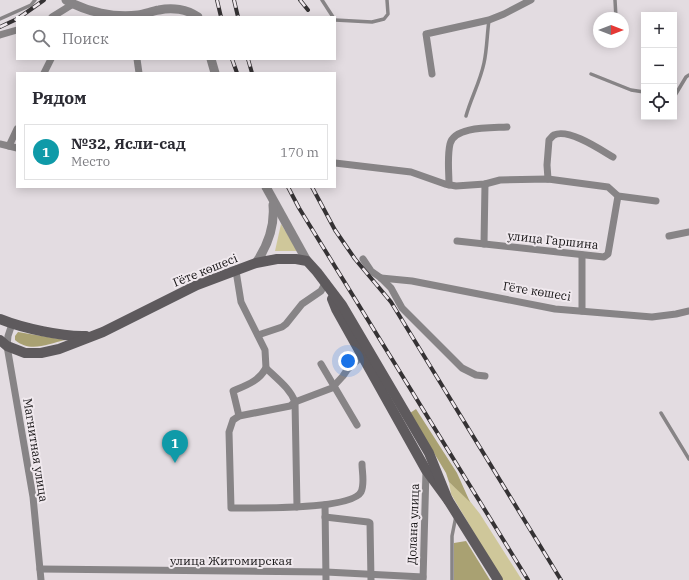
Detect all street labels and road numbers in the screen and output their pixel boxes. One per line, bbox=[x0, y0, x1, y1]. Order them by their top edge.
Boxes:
street label: улица Гаршина bbox=[507, 228, 600, 252]
street label: Гёте көшесі bbox=[170, 250, 240, 290]
street label: Гёте көшесі bbox=[502, 278, 572, 304]
street label: Магнитная улица bbox=[20, 397, 52, 503]
street label: Долана улица bbox=[404, 483, 422, 565]
street label: улица Житомирская bbox=[170, 553, 292, 568]

